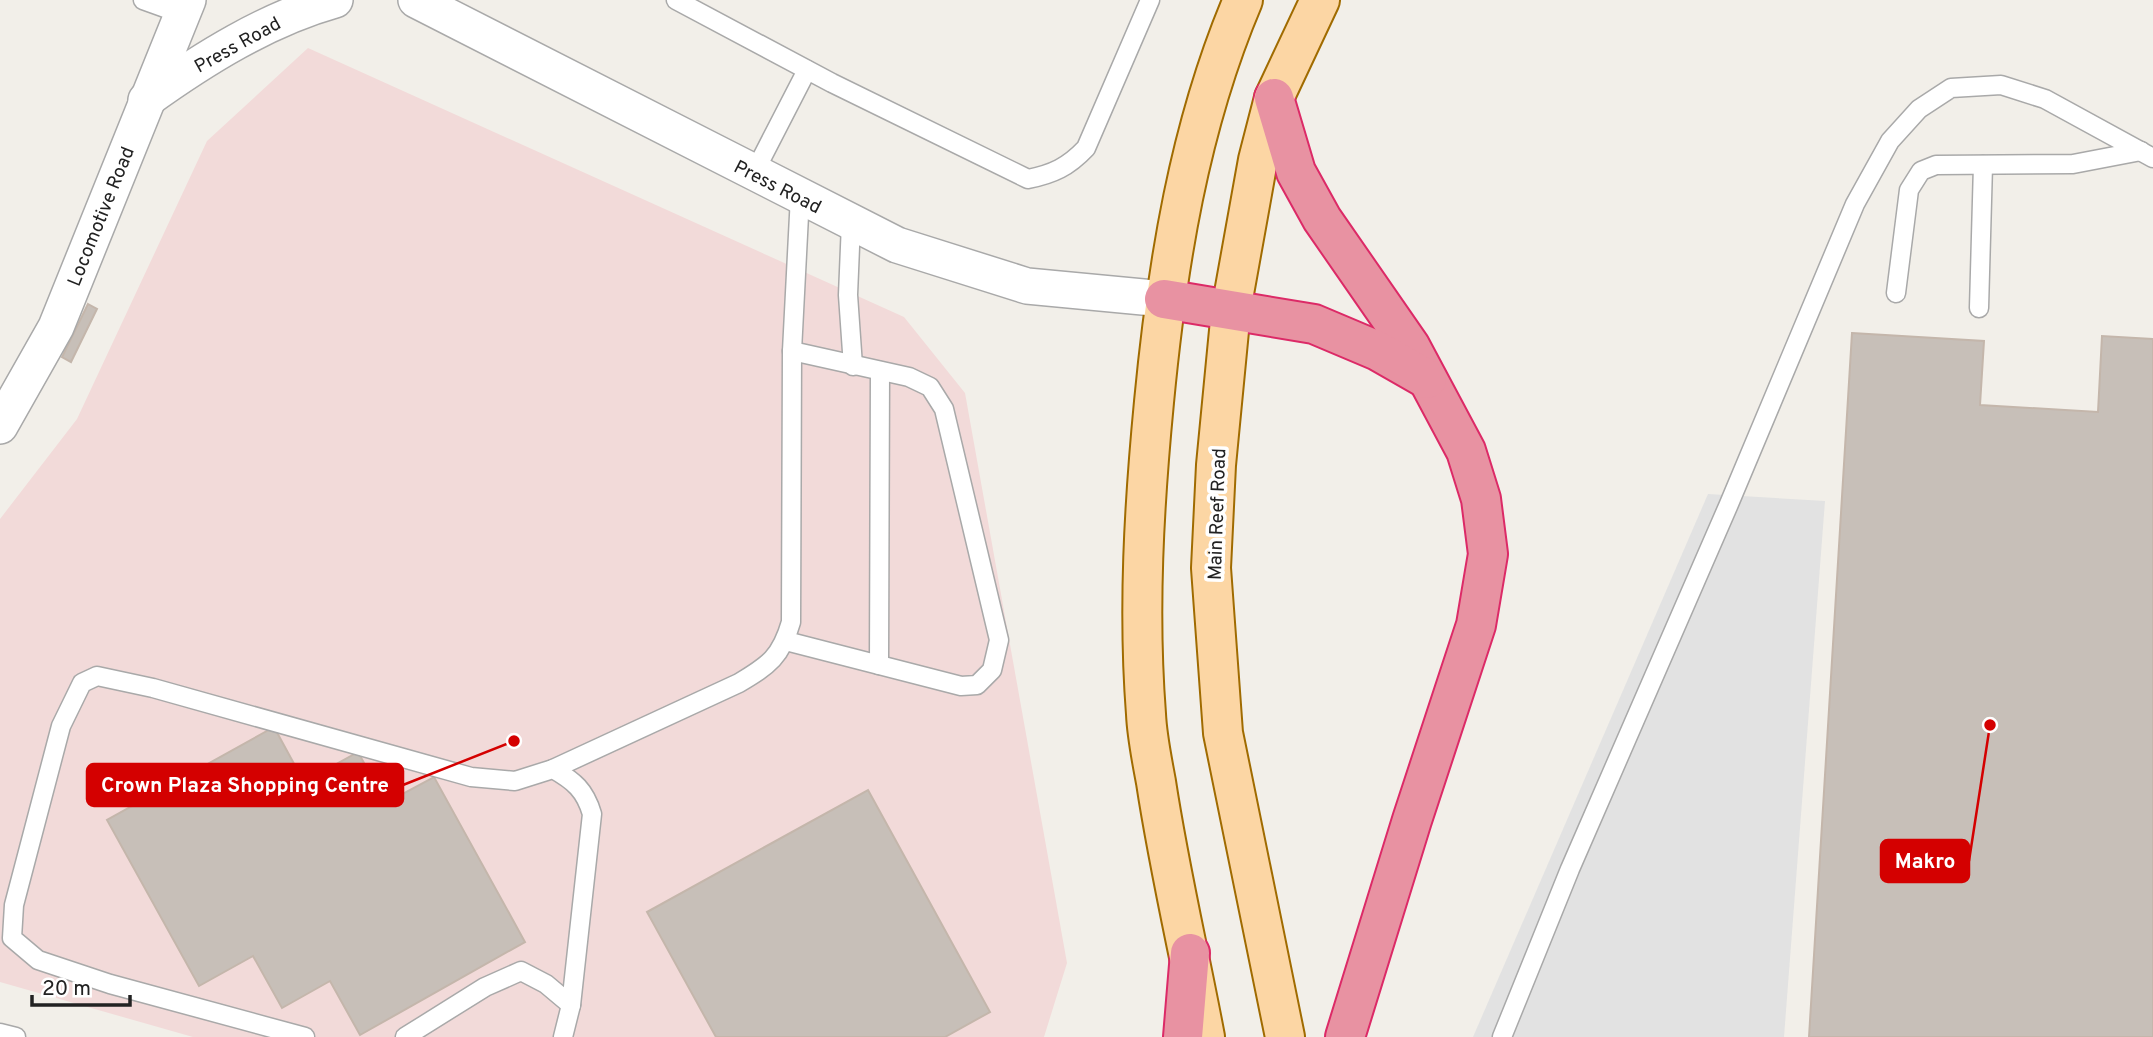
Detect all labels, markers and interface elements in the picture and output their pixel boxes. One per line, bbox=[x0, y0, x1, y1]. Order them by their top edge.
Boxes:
street label: Press Road bbox=[191, 12, 285, 79]
street label: Locomotive Road bbox=[63, 143, 141, 290]
street label: Press Road bbox=[729, 155, 825, 220]
street label: Main Reef Road bbox=[1204, 448, 1232, 580]
callout: Crown Plaza Shopping Centre bbox=[87, 764, 403, 806]
text: Crown Plaza Shopping Centre bbox=[101, 773, 389, 800]
callout: Makro bbox=[1881, 840, 1969, 882]
text: Makro bbox=[1895, 849, 1955, 876]
scale bar bbox=[32, 964, 130, 1008]
text: 20 m bbox=[42, 976, 91, 1003]

